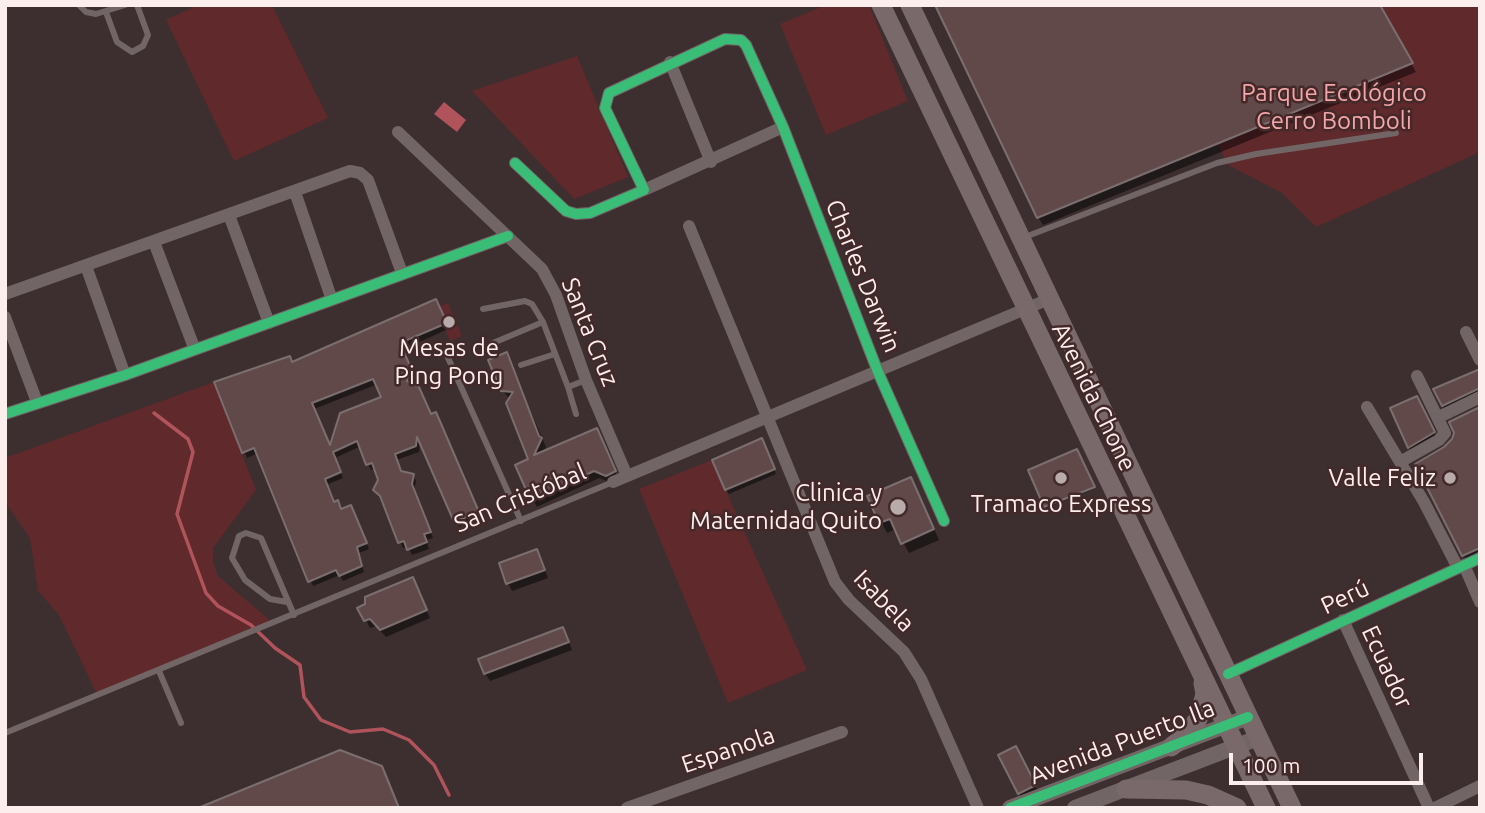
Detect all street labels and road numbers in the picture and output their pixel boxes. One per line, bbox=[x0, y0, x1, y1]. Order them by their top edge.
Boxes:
street label: Charles Darwin bbox=[819, 195, 907, 357]
street label: Santa Cruz bbox=[555, 274, 625, 390]
street label: Avenida Chone bbox=[1046, 318, 1142, 476]
street label: San Cristóbal bbox=[450, 457, 590, 539]
street label: Isabela bbox=[848, 564, 920, 638]
street label: Perú bbox=[1316, 573, 1374, 621]
street label: Ecuador bbox=[1355, 621, 1419, 713]
street label: Avenida Puerto Ila bbox=[1025, 693, 1219, 791]
street label: Espanola bbox=[678, 721, 778, 779]

